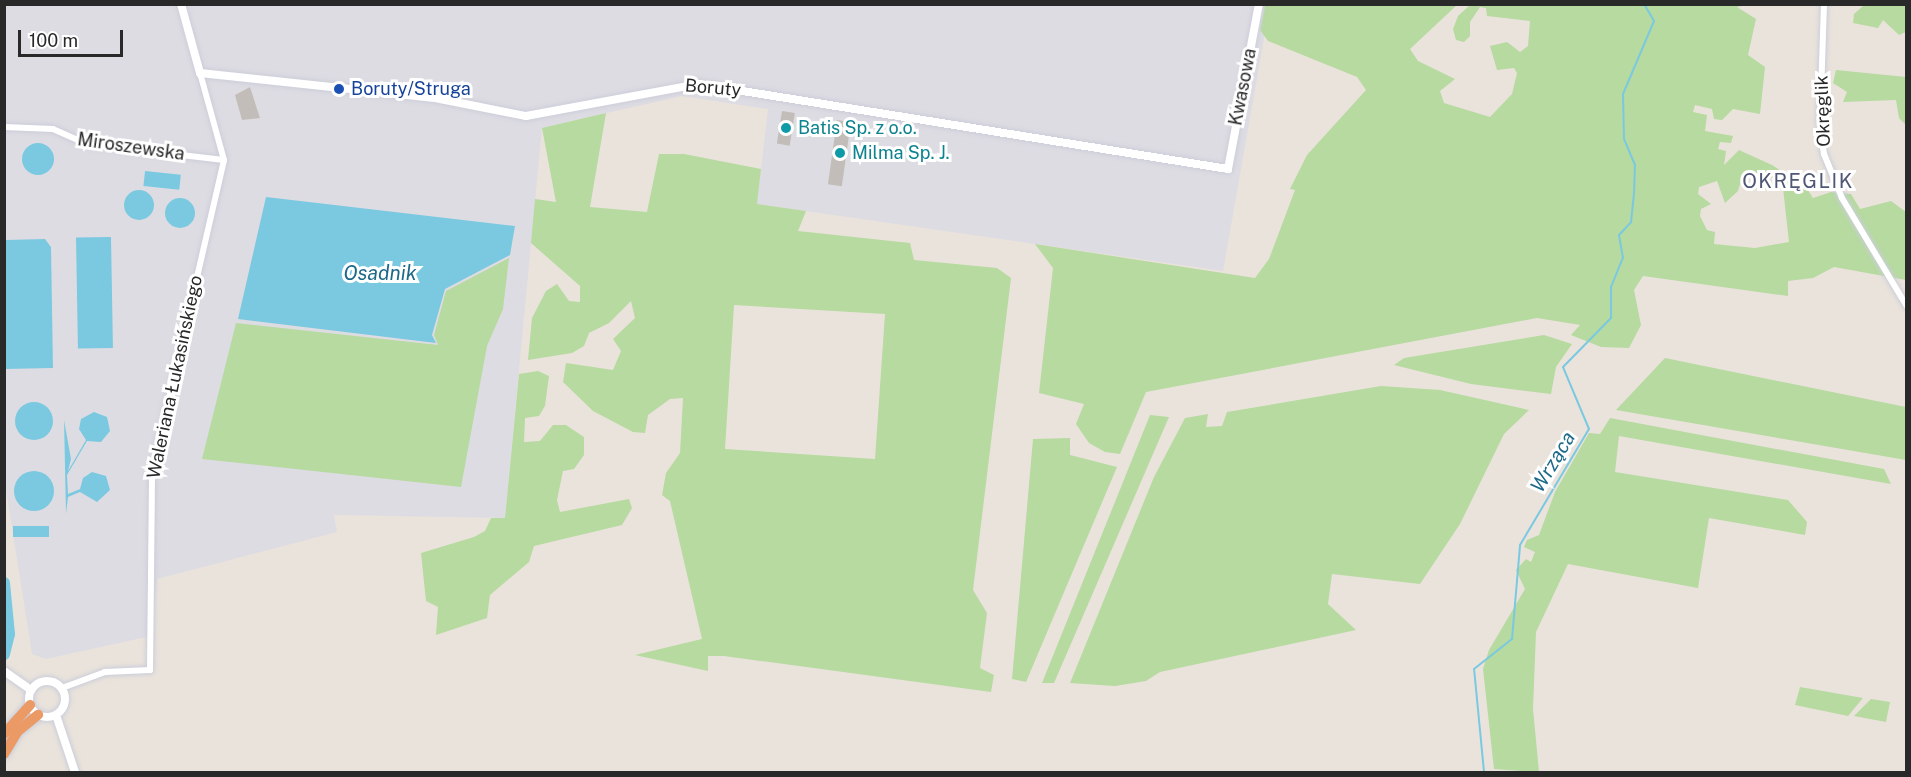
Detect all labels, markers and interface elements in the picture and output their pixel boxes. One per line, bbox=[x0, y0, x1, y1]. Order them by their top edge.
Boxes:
scale bar bbox=[21, 18, 126, 56]
text: 100 m bbox=[29, 30, 78, 51]
street label: Kwasowa bbox=[1225, 47, 1261, 127]
street label: Boruty bbox=[684, 75, 742, 101]
street label: Okręglik bbox=[1811, 75, 1835, 147]
place label: Boruty/Struga bbox=[351, 78, 471, 100]
marker: Boruty/Struga bbox=[332, 82, 346, 96]
place label: Batis Sp. z o.o. bbox=[798, 117, 917, 139]
marker: Batis Sp. z o.o. bbox=[779, 121, 793, 135]
street label: Miroszewska bbox=[76, 129, 186, 165]
place label: Milma Sp. J. bbox=[852, 142, 950, 164]
marker: Milma Sp. J. bbox=[833, 146, 847, 160]
district label: OKRĘGLIK bbox=[1742, 169, 1854, 193]
water label: Osadnik bbox=[343, 261, 417, 285]
street label: Waleriana Łukasińskiego bbox=[143, 273, 207, 481]
water label: Wrząca bbox=[1526, 427, 1580, 497]

